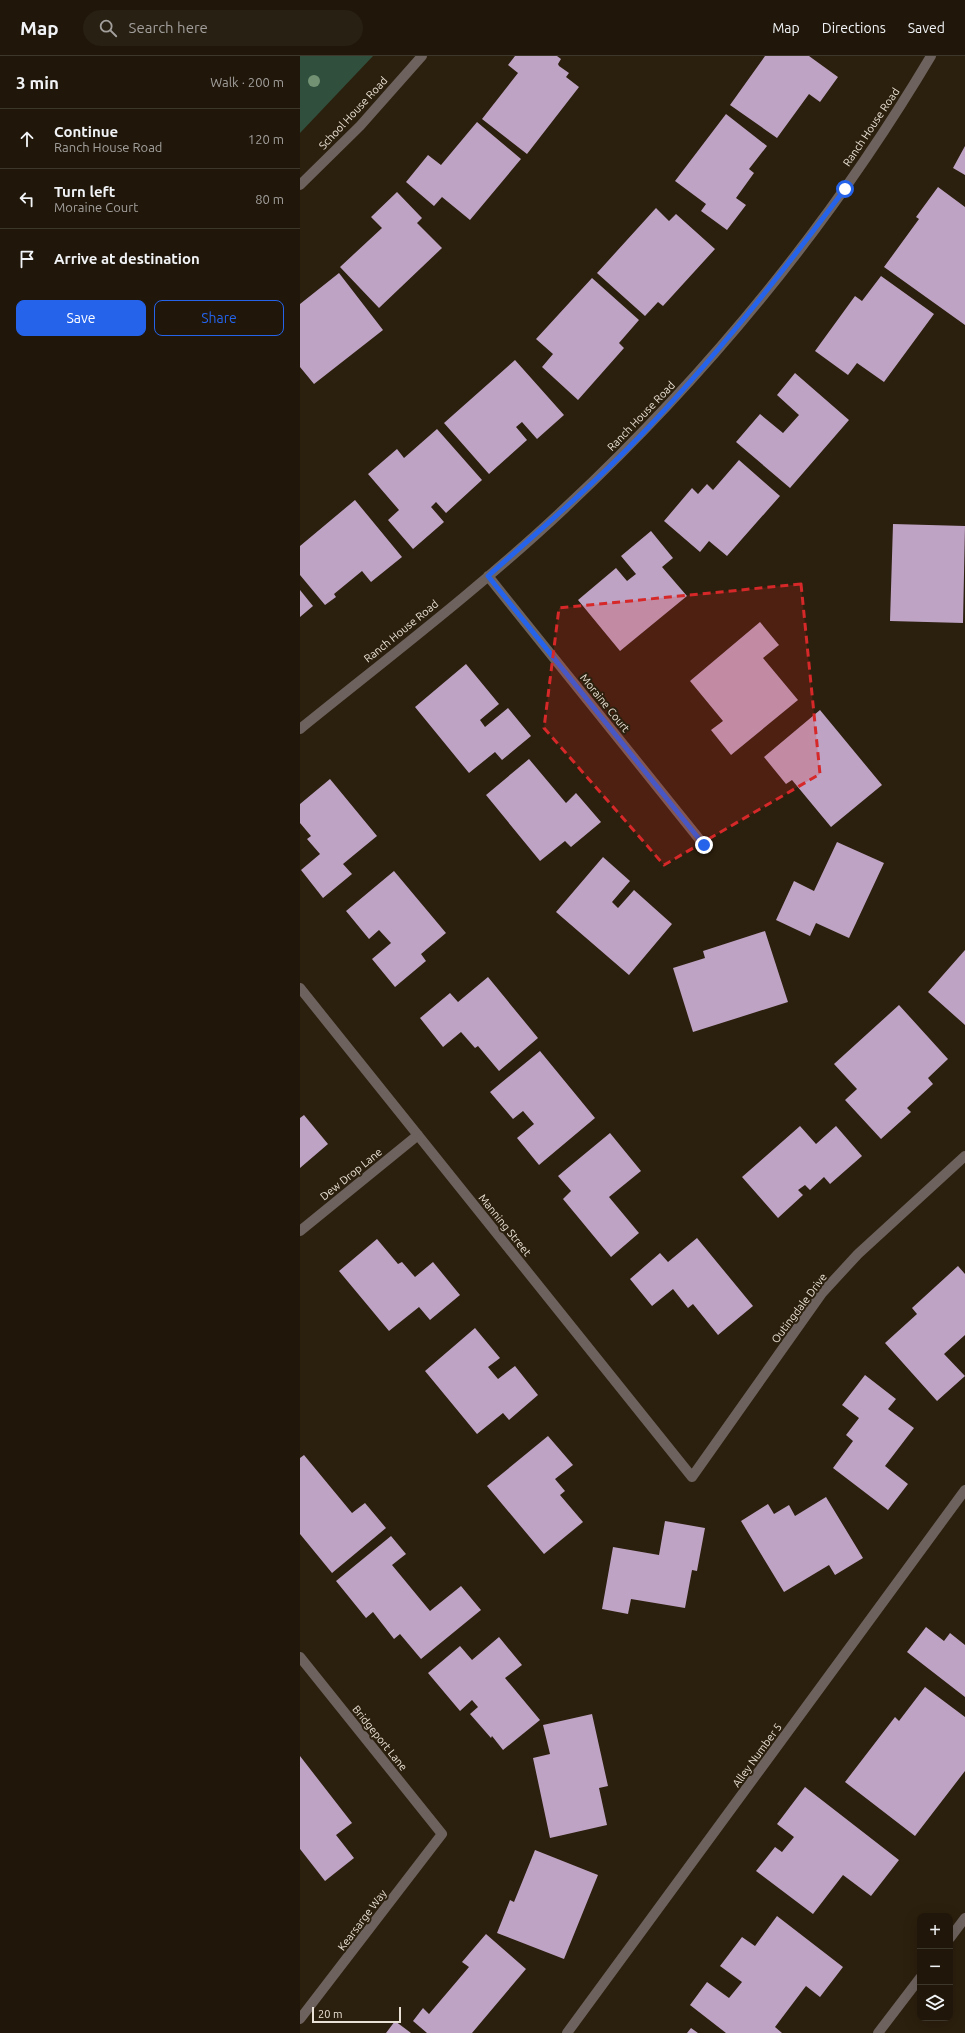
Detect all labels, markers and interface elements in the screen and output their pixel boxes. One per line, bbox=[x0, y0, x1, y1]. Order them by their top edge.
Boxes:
search box bbox=[83, 10, 363, 46]
text: Map bbox=[20, 17, 59, 39]
icon: search bbox=[97, 17, 119, 39]
text: Search here bbox=[129, 19, 208, 36]
text: Map bbox=[772, 20, 800, 36]
text: Directions bbox=[822, 20, 886, 36]
text: Saved bbox=[908, 20, 945, 36]
text: 3 min bbox=[16, 73, 59, 92]
street label: School House Road bbox=[316, 74, 390, 152]
text: Walk · 200 m bbox=[210, 75, 284, 89]
street label: Ranch House Road bbox=[840, 86, 902, 168]
text: Continue bbox=[54, 123, 118, 140]
icon: ahead bbox=[16, 128, 38, 150]
text: 120 m bbox=[248, 132, 284, 146]
text: Ranch House Road bbox=[54, 140, 162, 154]
route start bbox=[836, 180, 854, 198]
text: Turn left bbox=[54, 183, 115, 200]
icon: left bbox=[16, 188, 38, 210]
text: 80 m bbox=[255, 192, 284, 206]
text: Moraine Court bbox=[54, 200, 138, 214]
icon: arrive bbox=[16, 248, 38, 270]
text: Arrive at destination bbox=[54, 250, 200, 267]
button: Save bbox=[16, 300, 146, 336]
button: Share bbox=[154, 300, 284, 336]
street label: Ranch House Road bbox=[605, 379, 677, 453]
street label: Ranch House Road bbox=[362, 597, 440, 665]
street label: Moraine Court bbox=[578, 672, 633, 735]
route end bbox=[695, 836, 713, 854]
street label: Dew Drop Lane bbox=[318, 1145, 384, 1203]
street label: Manning Street bbox=[476, 1192, 534, 1259]
street label: Outingdale Drive bbox=[769, 1271, 829, 1345]
street label: Bridgeport Lane bbox=[350, 1703, 410, 1773]
street label: Alley Number 5 bbox=[730, 1721, 784, 1789]
street label: Kearsarge Way bbox=[335, 1887, 389, 1953]
map controls bbox=[917, 1913, 953, 2021]
button: + bbox=[917, 1913, 953, 1949]
button: − bbox=[917, 1949, 953, 1985]
button: layers bbox=[917, 1985, 953, 2021]
scale bar bbox=[312, 2005, 401, 2024]
text: 20 m bbox=[318, 2008, 342, 2020]

